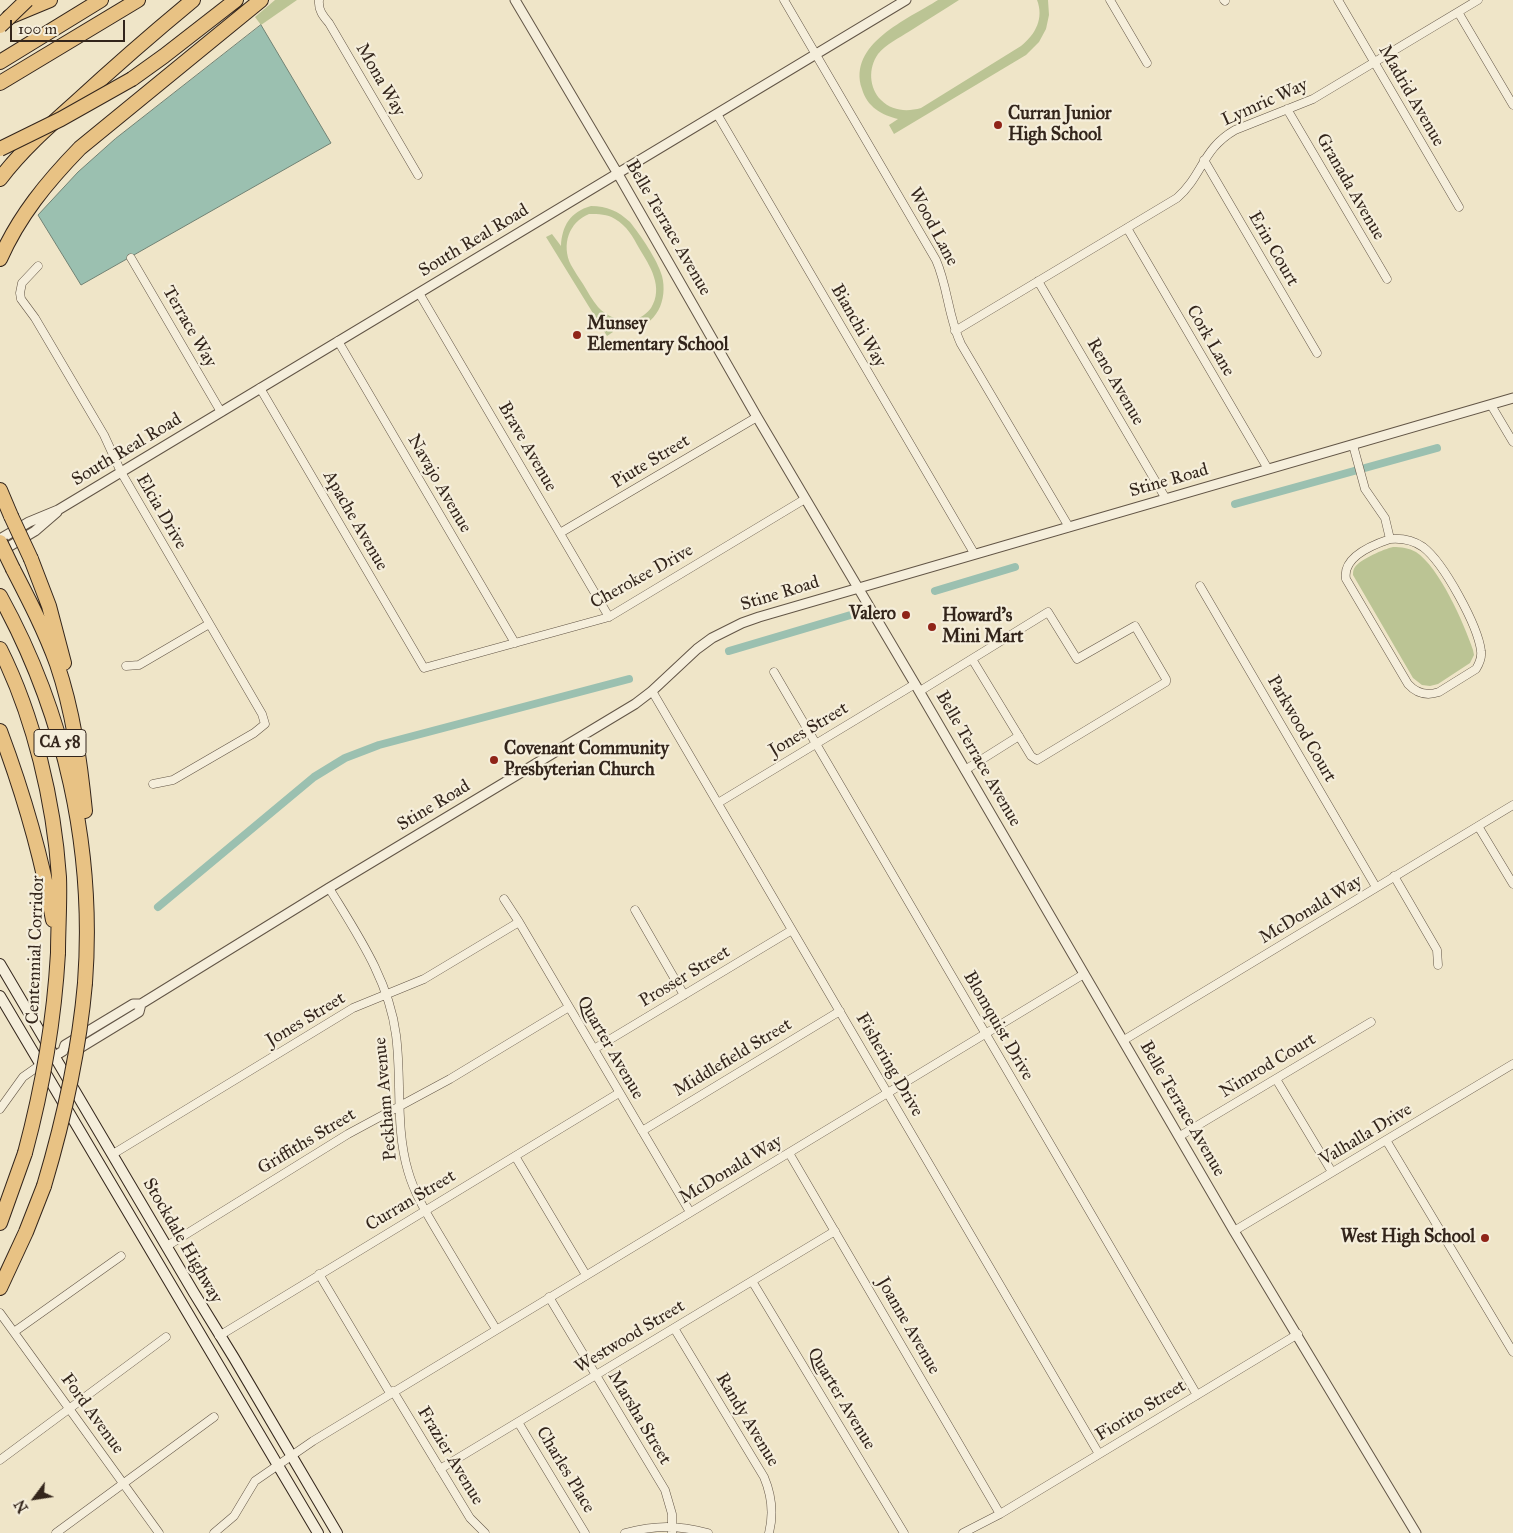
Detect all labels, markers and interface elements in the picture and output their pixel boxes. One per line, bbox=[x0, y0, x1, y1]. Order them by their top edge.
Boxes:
scale bar bbox=[12, 10, 128, 42]
text: 100 m bbox=[18, 20, 57, 38]
street label: Mona Way bbox=[350, 40, 410, 120]
street label: Madrid Avenue bbox=[1373, 41, 1449, 151]
street label: Lymric Way bbox=[1219, 74, 1311, 132]
place label: Curran Junior High School bbox=[1008, 104, 1112, 146]
marker: Curran Junior High School bbox=[992, 119, 1004, 131]
street label: Granada Avenue bbox=[1311, 130, 1389, 244]
street label: Belle Terrace Avenue bbox=[620, 156, 716, 300]
street label: Wood Lane bbox=[903, 184, 963, 270]
street label: South Real Road bbox=[415, 200, 533, 282]
street label: Erin Court bbox=[1243, 208, 1303, 290]
street label: Bianchi Way bbox=[826, 281, 890, 371]
street label: Terrace Way bbox=[157, 282, 221, 372]
street label: Cork Lane bbox=[1181, 302, 1239, 380]
place label: Munsey Elementary School bbox=[587, 314, 729, 356]
marker: Munsey Elementary School bbox=[571, 329, 583, 341]
street label: Reno Avenue bbox=[1081, 335, 1149, 429]
street label: Brave Avenue bbox=[493, 398, 561, 496]
street label: South Real Road bbox=[68, 409, 186, 491]
street label: Piute Street bbox=[608, 430, 694, 494]
street label: Navajo Avenue bbox=[402, 431, 476, 537]
street label: Stine Road bbox=[1127, 459, 1211, 503]
street label: Apache Avenue bbox=[318, 467, 392, 575]
street label: Elcia Drive bbox=[131, 471, 191, 553]
street label: Cherokee Drive bbox=[587, 540, 697, 614]
street label: Stine Road bbox=[738, 572, 822, 616]
place label: Valero bbox=[849, 604, 896, 626]
place label: Howard's Mini Mart bbox=[942, 606, 1023, 649]
marker: Valero bbox=[900, 609, 912, 621]
marker: Howard's Mini Mart bbox=[926, 621, 938, 633]
street label: Parkwood Court bbox=[1262, 672, 1340, 786]
street label: Belle Terrace Avenue bbox=[930, 687, 1026, 831]
street label: Jones Street bbox=[766, 698, 852, 762]
road number: CA 58 bbox=[34, 730, 86, 756]
place label: Covenant Community Presbyterian Church bbox=[504, 739, 669, 782]
marker: Covenant Community Presbyterian Church bbox=[488, 754, 500, 766]
street label: Stine Road bbox=[394, 776, 474, 836]
street label: McDonald Way bbox=[1256, 871, 1366, 949]
street label: Centennial Corridor bbox=[23, 875, 49, 1025]
street label: Prosser Street bbox=[636, 941, 734, 1013]
street label: Blomquist Drive bbox=[958, 968, 1038, 1084]
street label: Jones Street bbox=[263, 988, 349, 1052]
street label: Quarter Avenue bbox=[572, 993, 648, 1103]
street label: Fishering Drive bbox=[851, 1009, 927, 1121]
street label: Middlefield Street bbox=[670, 1014, 796, 1102]
street label: Nimrod Court bbox=[1216, 1029, 1320, 1103]
street label: Peckham Avenue bbox=[370, 1036, 402, 1162]
street label: Belle Terrace Avenue bbox=[1134, 1037, 1230, 1181]
street label: Valhalla Drive bbox=[1316, 1099, 1416, 1171]
street label: Griffiths Street bbox=[254, 1104, 360, 1180]
street label: McDonald Way bbox=[676, 1131, 786, 1209]
street label: Curran Street bbox=[362, 1166, 460, 1236]
street label: Stockdale Highway bbox=[137, 1175, 227, 1307]
place label: West High School bbox=[1340, 1227, 1475, 1249]
marker: West High School bbox=[1479, 1232, 1491, 1244]
street label: Joanne Avenue bbox=[871, 1274, 945, 1378]
street label: Westwood Street bbox=[571, 1296, 689, 1378]
street label: Quarter Avenue bbox=[802, 1344, 880, 1454]
street label: Marsha Street bbox=[603, 1367, 675, 1469]
street label: Randy Avenue bbox=[711, 1369, 783, 1471]
street label: Ford Avenue bbox=[56, 1370, 128, 1458]
street label: Fiorito Street bbox=[1092, 1376, 1190, 1446]
street label: Frazier Avenue bbox=[412, 1403, 488, 1509]
street label: Charles Place bbox=[531, 1423, 599, 1517]
north arrow bbox=[10, 1473, 60, 1523]
text: N bbox=[11, 1497, 32, 1515]

